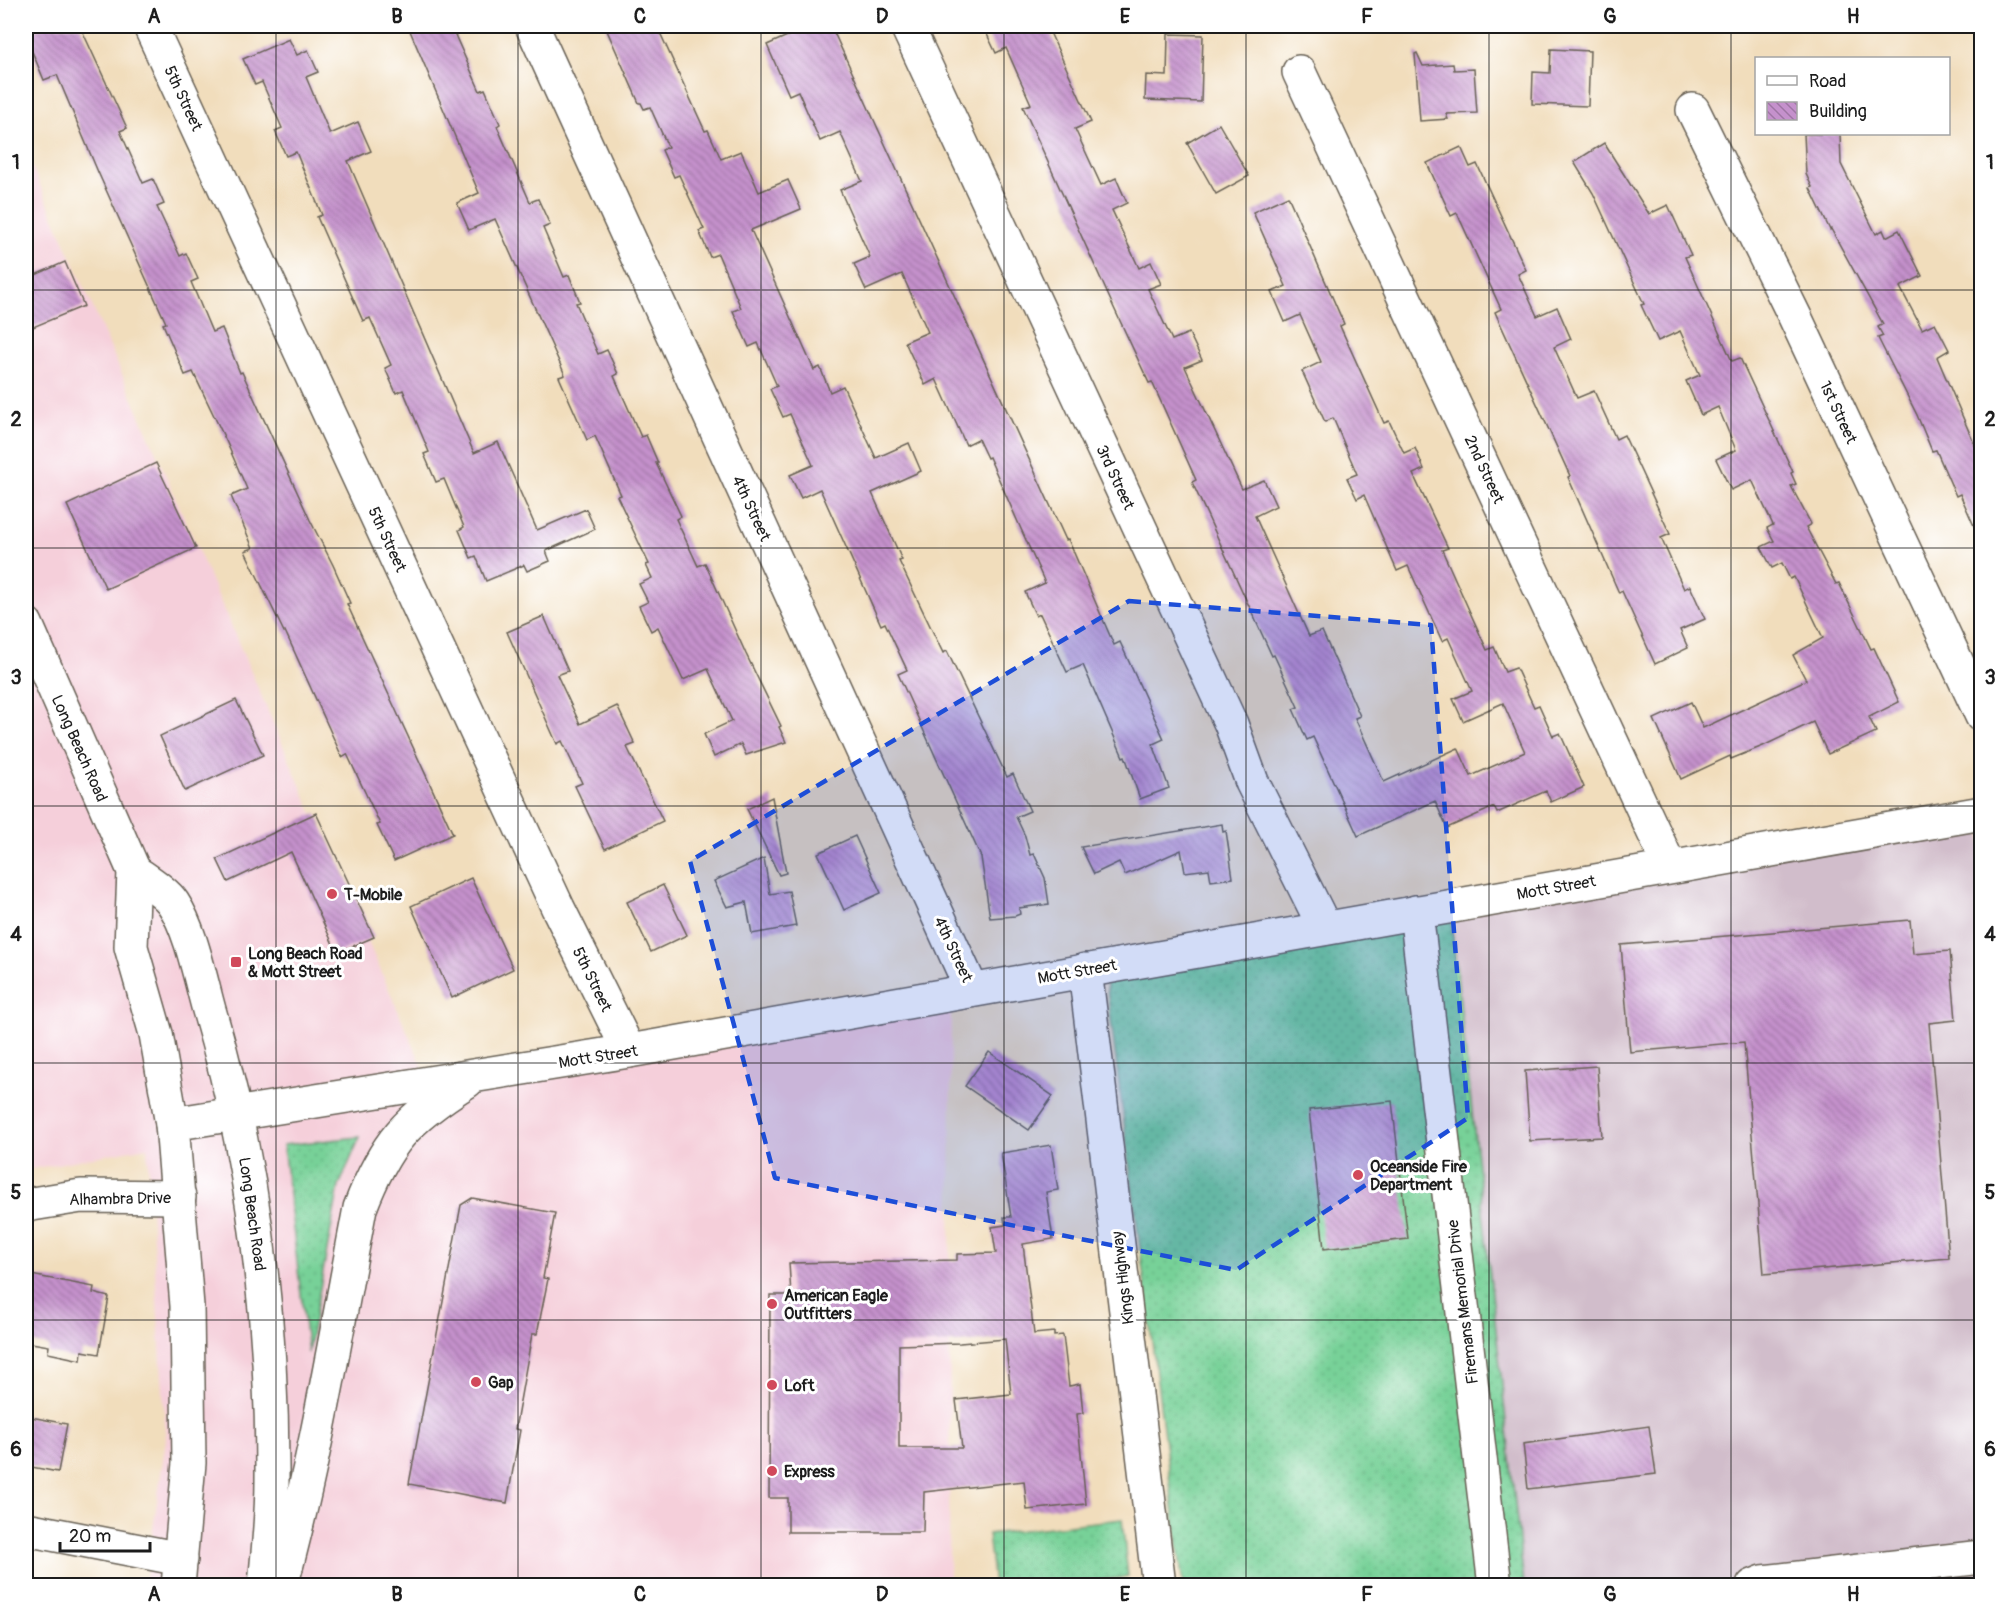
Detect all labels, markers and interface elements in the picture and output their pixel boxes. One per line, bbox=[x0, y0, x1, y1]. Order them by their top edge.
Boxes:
text: A bbox=[148, 4, 161, 29]
text: B bbox=[391, 4, 403, 29]
text: C bbox=[634, 4, 646, 29]
text: D bbox=[876, 4, 889, 29]
text: E bbox=[1120, 4, 1131, 29]
text: F bbox=[1361, 4, 1373, 29]
text: G bbox=[1603, 4, 1617, 29]
text: H bbox=[1847, 4, 1860, 29]
legend bbox=[1755, 57, 1950, 135]
street label: 5th Street bbox=[159, 63, 207, 135]
text: Road bbox=[1809, 70, 1846, 93]
text: Building bbox=[1809, 100, 1867, 123]
text: 1 bbox=[12, 150, 20, 175]
text: 1 bbox=[1986, 150, 1994, 175]
street label: 1st Street bbox=[1815, 378, 1861, 447]
text: 2 bbox=[10, 407, 22, 432]
text: 2 bbox=[1984, 407, 1996, 432]
street label: 2nd Street bbox=[1460, 432, 1509, 507]
street label: 3rd Street bbox=[1091, 442, 1139, 513]
street label: 4th Street bbox=[727, 472, 775, 545]
street label: 5th Street bbox=[363, 504, 411, 576]
text: 3 bbox=[10, 665, 22, 690]
text: 3 bbox=[1984, 665, 1996, 690]
street label: Long Beach Road bbox=[47, 692, 112, 805]
street label: Mott Street bbox=[1515, 871, 1598, 905]
place label: T-Mobile bbox=[343, 885, 403, 905]
marker: T-Mobile bbox=[325, 887, 339, 901]
street label: 4th Street bbox=[929, 913, 977, 986]
text: 4 bbox=[10, 922, 22, 947]
text: 4 bbox=[1984, 922, 1996, 947]
place label: Long Beach Road & Mott Street bbox=[248, 944, 363, 982]
street label: 5th Street bbox=[568, 944, 617, 1016]
marker: Long Beach Road & Mott Street bbox=[229, 955, 243, 969]
street label: Mott Street bbox=[1036, 955, 1119, 989]
street label: Mott Street bbox=[557, 1041, 640, 1073]
street label: Long Beach Road bbox=[234, 1156, 270, 1272]
place label: Oceanside Fire Department bbox=[1370, 1157, 1468, 1195]
marker: Oceanside Fire Department bbox=[1351, 1168, 1365, 1182]
text: 5 bbox=[11, 1180, 22, 1205]
text: 5 bbox=[1985, 1180, 1996, 1205]
street label: Alhambra Drive bbox=[69, 1188, 171, 1210]
street label: Firemans Memorial Drive bbox=[1443, 1218, 1483, 1385]
street label: Kings Highway bbox=[1107, 1230, 1139, 1326]
place label: American Eagle Outfitters bbox=[784, 1286, 889, 1324]
marker: American Eagle Outfitters bbox=[765, 1297, 779, 1311]
place label: Gap bbox=[488, 1373, 514, 1393]
marker: Gap bbox=[469, 1375, 483, 1389]
place label: Loft bbox=[784, 1376, 815, 1396]
marker: Loft bbox=[765, 1378, 779, 1392]
text: 6 bbox=[10, 1437, 22, 1462]
text: 6 bbox=[1984, 1437, 1996, 1462]
place label: Express bbox=[784, 1462, 836, 1482]
marker: Express bbox=[765, 1464, 779, 1478]
scale bar bbox=[60, 1515, 150, 1553]
text: 20 m bbox=[69, 1525, 111, 1548]
text: A bbox=[148, 1582, 161, 1607]
text: B bbox=[391, 1582, 403, 1607]
text: C bbox=[634, 1582, 646, 1607]
text: D bbox=[876, 1582, 889, 1607]
text: E bbox=[1120, 1582, 1131, 1607]
text: F bbox=[1361, 1582, 1373, 1607]
text: G bbox=[1603, 1582, 1617, 1607]
text: H bbox=[1847, 1582, 1860, 1607]

